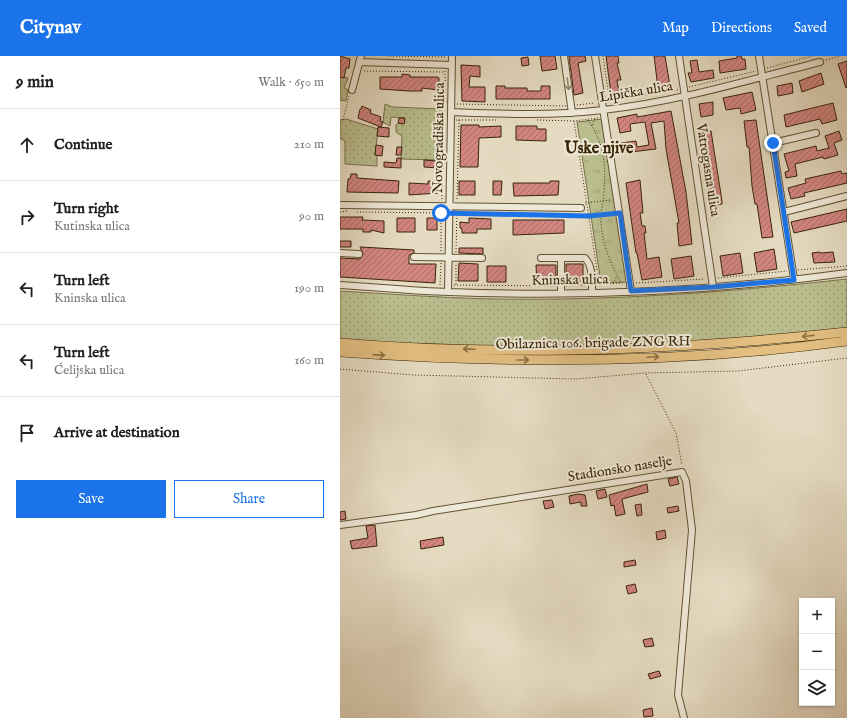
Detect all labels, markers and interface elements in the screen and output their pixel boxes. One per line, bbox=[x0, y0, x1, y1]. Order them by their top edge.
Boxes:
text: Citynav bbox=[20, 16, 81, 40]
text: Map bbox=[662, 19, 689, 37]
text: Directions bbox=[711, 19, 772, 37]
text: Saved bbox=[794, 19, 827, 37]
text: 9 min bbox=[16, 72, 54, 93]
text: Walk · 650 m bbox=[258, 74, 324, 91]
street label: Lipička ulica bbox=[598, 77, 675, 107]
one-way arrow bbox=[564, 78, 572, 91]
street label: Novogradiška ulica bbox=[429, 81, 449, 194]
street label: Vatrogasna ulica bbox=[692, 121, 724, 219]
icon: ahead bbox=[16, 134, 38, 156]
route end bbox=[764, 134, 782, 152]
text: Continue bbox=[54, 135, 112, 154]
text: 210 m bbox=[294, 136, 324, 153]
district label: Uske njive bbox=[564, 139, 634, 159]
text: Turn right bbox=[54, 199, 119, 218]
route start bbox=[432, 204, 450, 222]
icon: right bbox=[16, 206, 38, 228]
text: 90 m bbox=[299, 208, 324, 225]
text: Kutinska ulica bbox=[54, 218, 130, 235]
street label: Kninska ulica bbox=[531, 270, 610, 290]
text: Turn left bbox=[54, 271, 110, 290]
icon: left bbox=[16, 278, 38, 300]
text: 190 m bbox=[294, 280, 324, 297]
text: Kninska ulica bbox=[54, 290, 126, 307]
street label: Obilaznica 106. brigade ZNG RH bbox=[495, 332, 691, 354]
one-way arrow bbox=[802, 332, 815, 340]
text: Turn left bbox=[54, 343, 110, 362]
one-way arrow bbox=[463, 345, 476, 353]
icon: left bbox=[16, 350, 38, 372]
text: 160 m bbox=[294, 352, 324, 369]
one-way arrow bbox=[372, 352, 385, 359]
one-way arrow bbox=[646, 354, 659, 361]
one-way arrow bbox=[516, 356, 529, 364]
text: Ćelijska ulica bbox=[54, 362, 124, 379]
icon: arrive bbox=[16, 422, 38, 444]
text: Arrive at destination bbox=[54, 423, 180, 442]
street label: Stadionsko naselje bbox=[567, 452, 674, 486]
button: Save bbox=[16, 480, 166, 518]
button: Share bbox=[174, 480, 324, 518]
map controls bbox=[799, 598, 835, 706]
button: + bbox=[799, 598, 835, 634]
button: − bbox=[799, 634, 835, 670]
button: layers bbox=[799, 670, 835, 706]

